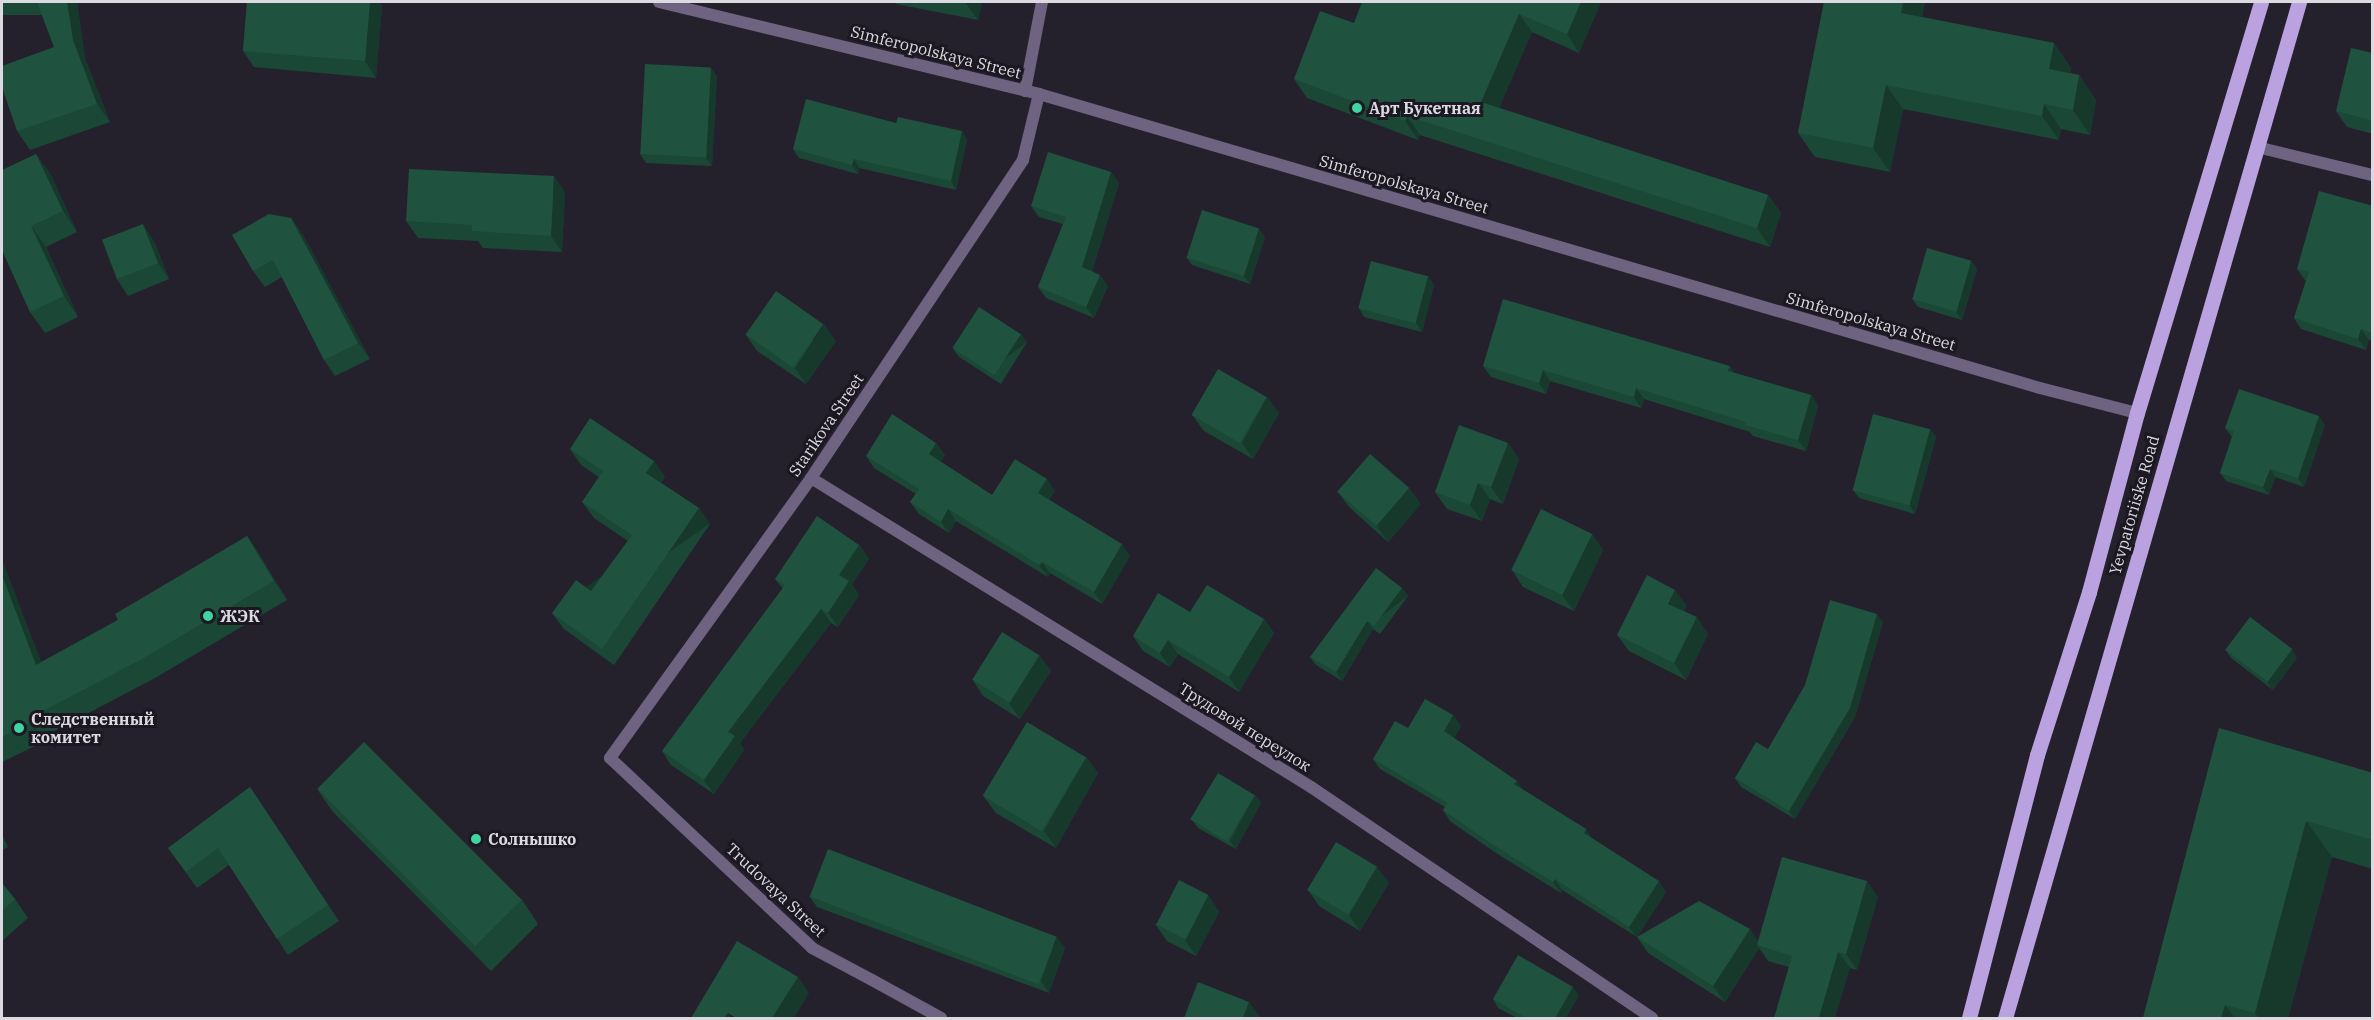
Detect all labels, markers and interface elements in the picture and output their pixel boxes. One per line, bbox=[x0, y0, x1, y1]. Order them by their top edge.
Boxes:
street label: Simferopolskaya Street bbox=[849, 22, 1023, 82]
place label: Арт Букетная bbox=[1369, 98, 1481, 118]
marker: Арт Букетная bbox=[1350, 101, 1364, 115]
street label: Simferopolskaya Street bbox=[1317, 151, 1491, 217]
street label: Simferopolskaya Street bbox=[1784, 288, 1958, 354]
street label: Starikova Street bbox=[785, 370, 867, 480]
street label: Yevpatoriiske Road bbox=[2105, 433, 2163, 577]
place label: ЖЭК bbox=[220, 606, 260, 626]
marker: ЖЭК bbox=[201, 609, 215, 623]
street label: Трудовой переулок bbox=[1175, 679, 1315, 775]
place label: Следственный комитет bbox=[31, 709, 154, 747]
marker: Следственный комитет bbox=[12, 721, 26, 735]
place label: Солнышко bbox=[488, 829, 576, 849]
marker: Солнышко bbox=[469, 832, 483, 846]
street label: Trudovaya Street bbox=[722, 839, 830, 941]

